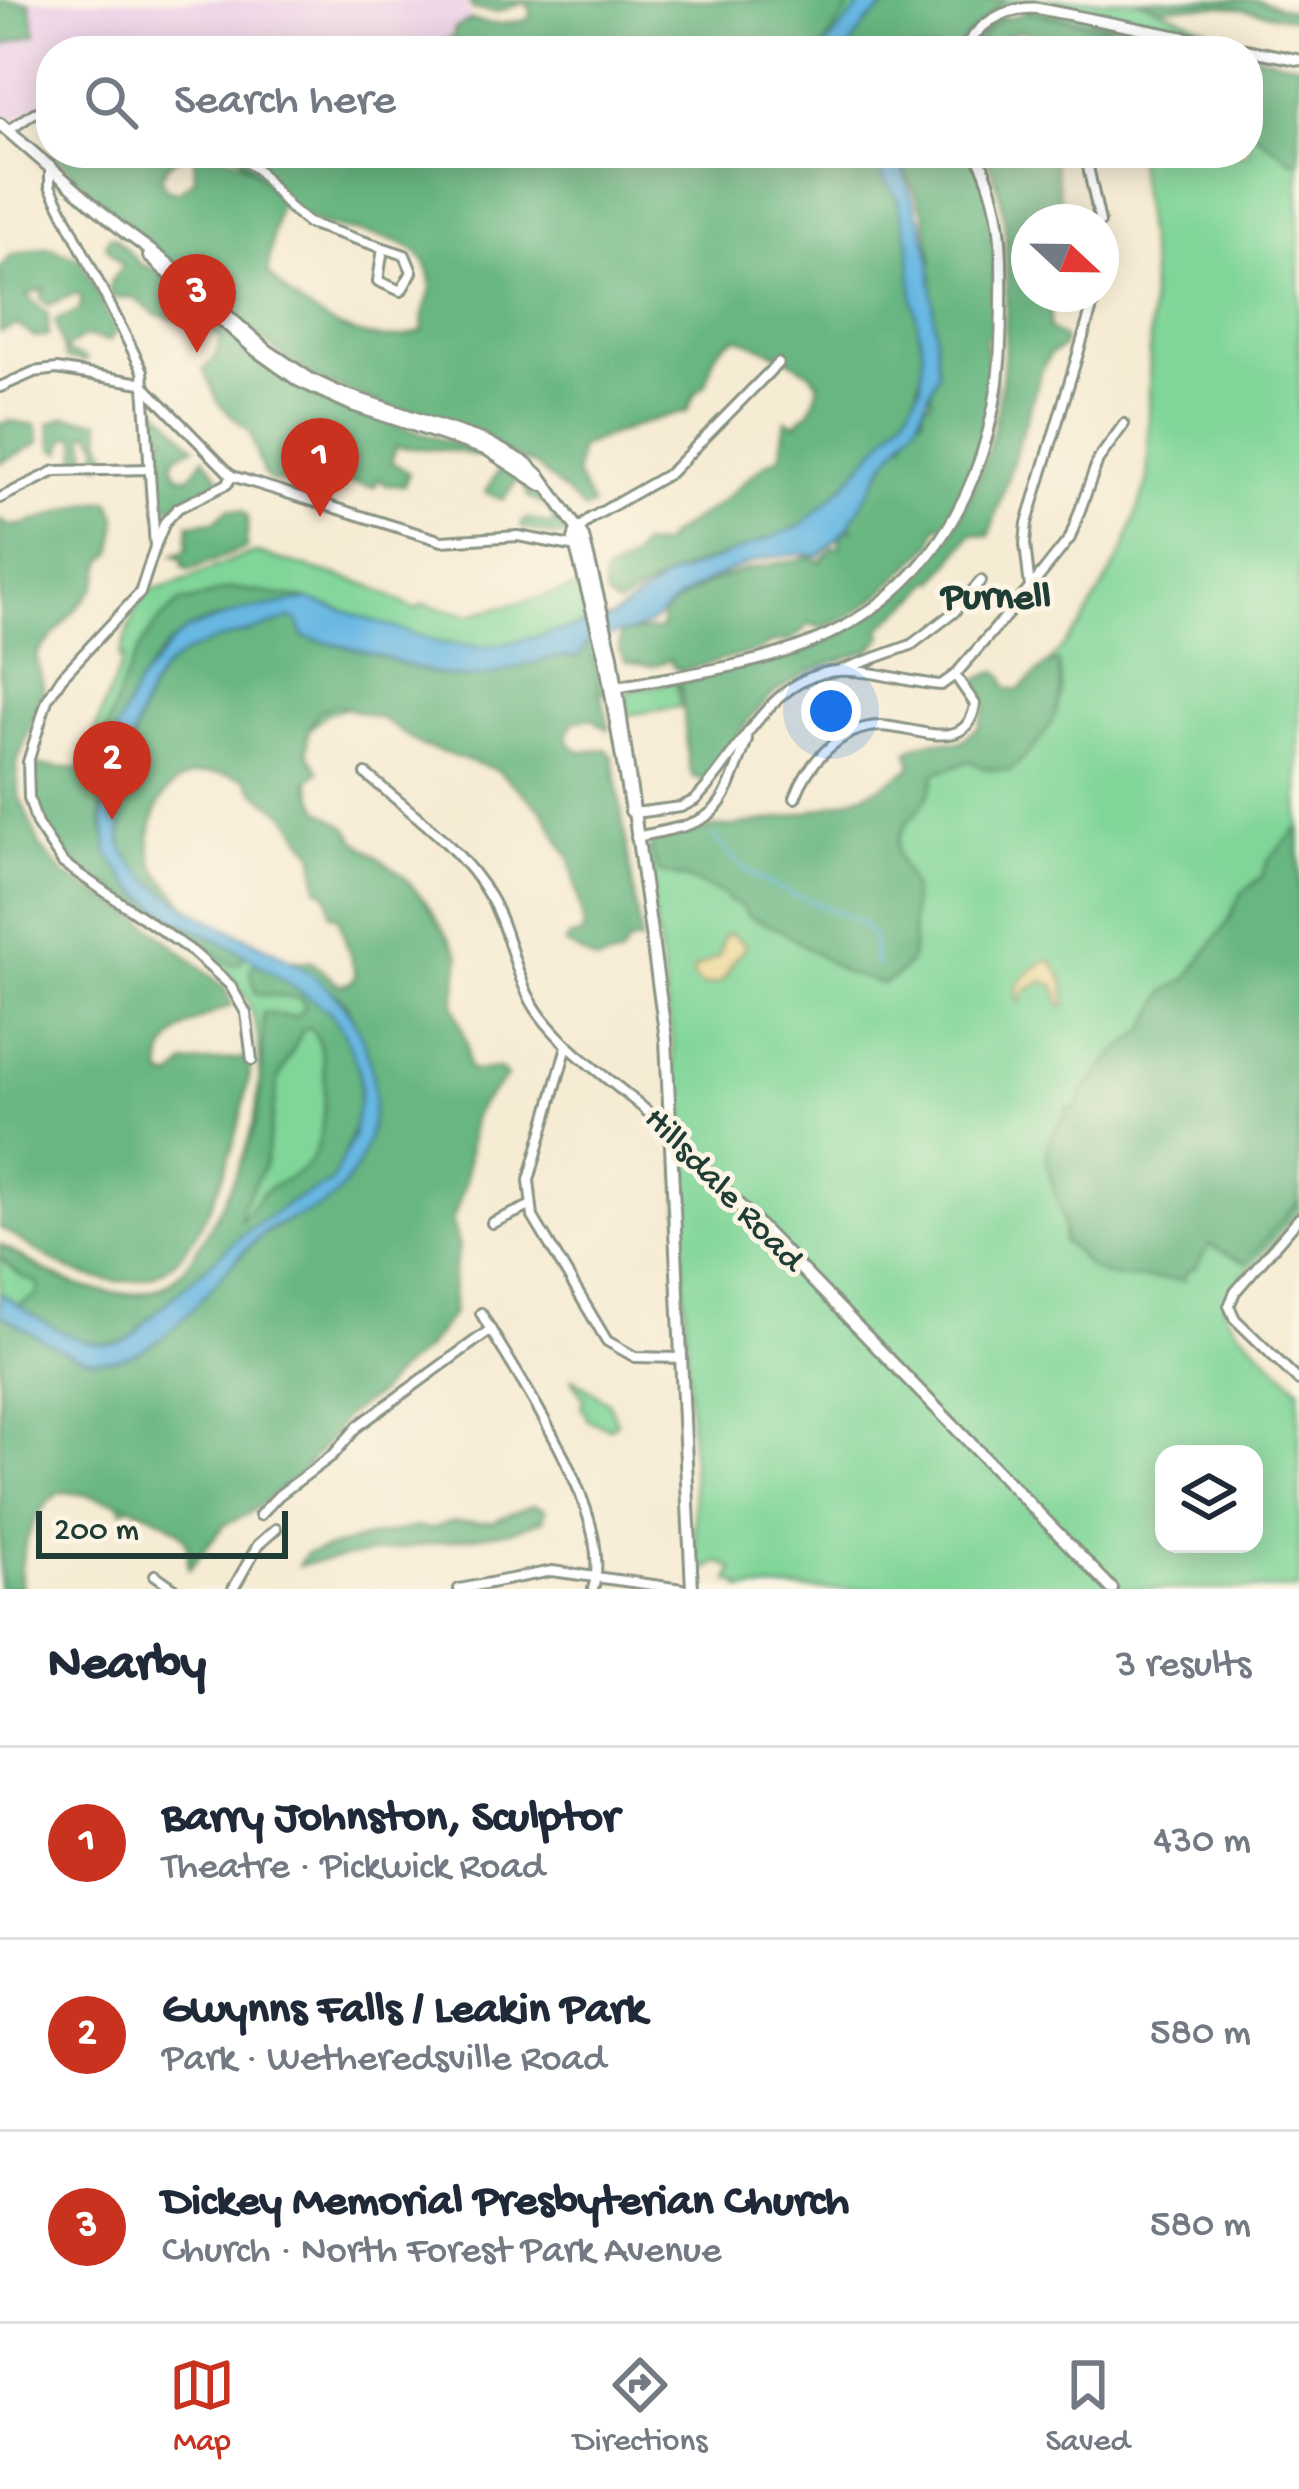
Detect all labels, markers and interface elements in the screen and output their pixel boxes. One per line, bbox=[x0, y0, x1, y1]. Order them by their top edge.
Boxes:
search box bbox=[36, 36, 1263, 168]
icon: search bbox=[78, 69, 144, 135]
text: Search here bbox=[174, 76, 396, 129]
north arrow bbox=[1011, 204, 1119, 312]
pin: 3 bbox=[158, 254, 236, 353]
pin: 1 bbox=[281, 418, 359, 517]
district label: Purnell bbox=[939, 577, 1051, 623]
your location bbox=[801, 681, 861, 741]
pin: 2 bbox=[73, 721, 151, 820]
street label: Hillsdale Road bbox=[633, 1100, 813, 1284]
map controls bbox=[1155, 1445, 1263, 1553]
button: layers bbox=[1155, 1445, 1263, 1553]
scale bar bbox=[36, 1505, 288, 1558]
text: 200 m bbox=[54, 1513, 139, 1551]
text: Nearby bbox=[48, 1637, 206, 1697]
text: 3 results bbox=[1116, 1644, 1251, 1690]
text: Barry Johnston, Sculptor bbox=[162, 1793, 619, 1846]
text: 1 bbox=[79, 1820, 95, 1866]
text: 430 m bbox=[1153, 1820, 1251, 1866]
text: Theatre · Pickwick Road bbox=[162, 1846, 545, 1892]
text: Gwynns Falls / Leakin Park bbox=[162, 1985, 646, 2038]
text: 2 bbox=[77, 2012, 97, 2058]
text: 580 m bbox=[1150, 2012, 1251, 2058]
text: Park · Wetheredsville Road bbox=[162, 2038, 606, 2084]
text: Dickey Memorial Presbyterian Church bbox=[162, 2177, 849, 2230]
text: 3 bbox=[77, 2204, 97, 2250]
text: 580 m bbox=[1150, 2204, 1251, 2250]
text: Church · North Forest Park Avenue bbox=[162, 2230, 721, 2276]
tab: Map bbox=[169, 2352, 235, 2462]
tab: Directions bbox=[573, 2352, 707, 2462]
tab: Saved bbox=[1045, 2352, 1130, 2462]

